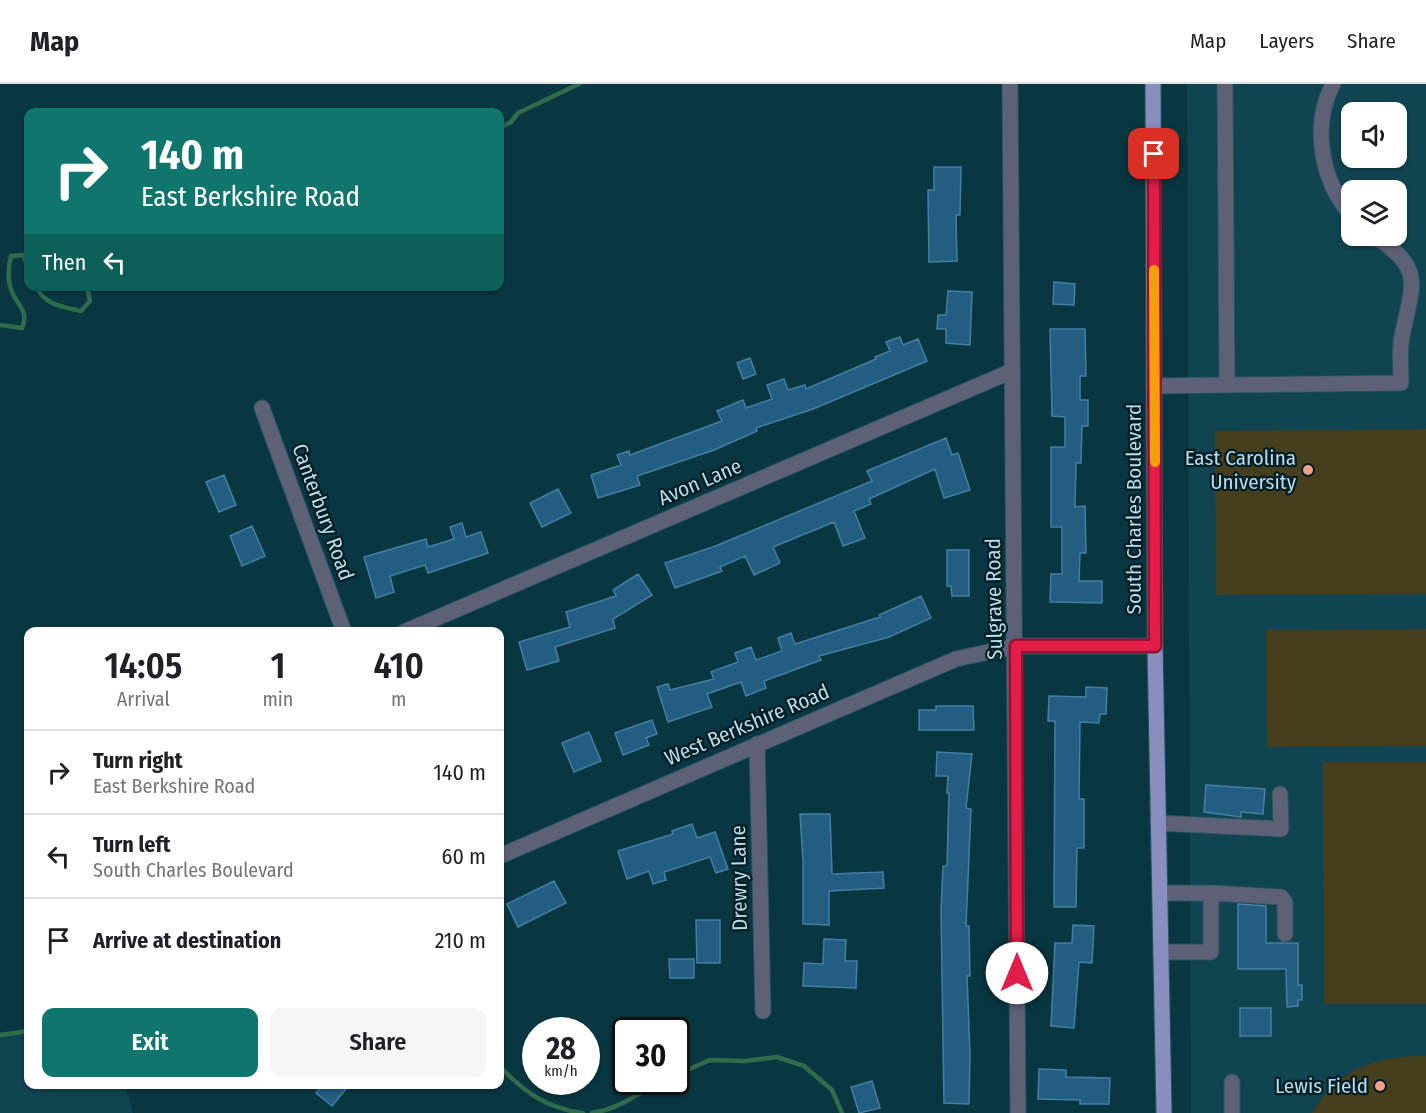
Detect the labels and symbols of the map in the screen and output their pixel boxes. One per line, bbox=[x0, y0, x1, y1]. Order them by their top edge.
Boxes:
pin bbox=[1128, 128, 1179, 179]
street label: South Charles Boulevard bbox=[1121, 404, 1147, 614]
street label: Canterbury Road bbox=[286, 440, 360, 584]
place label: East Carolina University bbox=[1185, 445, 1297, 495]
street label: Avon Lane bbox=[654, 453, 746, 511]
marker: East Carolina University bbox=[1301, 463, 1315, 477]
street label: Sulgrave Road bbox=[980, 538, 1008, 660]
street label: West Berkshire Road bbox=[661, 679, 833, 771]
street label: Drewry Lane bbox=[725, 825, 753, 931]
position arrow bbox=[985, 941, 1049, 1005]
speed limit sign: 30 bbox=[612, 1017, 690, 1095]
place label: Lewis Field bbox=[1275, 1073, 1368, 1099]
marker: Lewis Field bbox=[1373, 1079, 1387, 1093]

